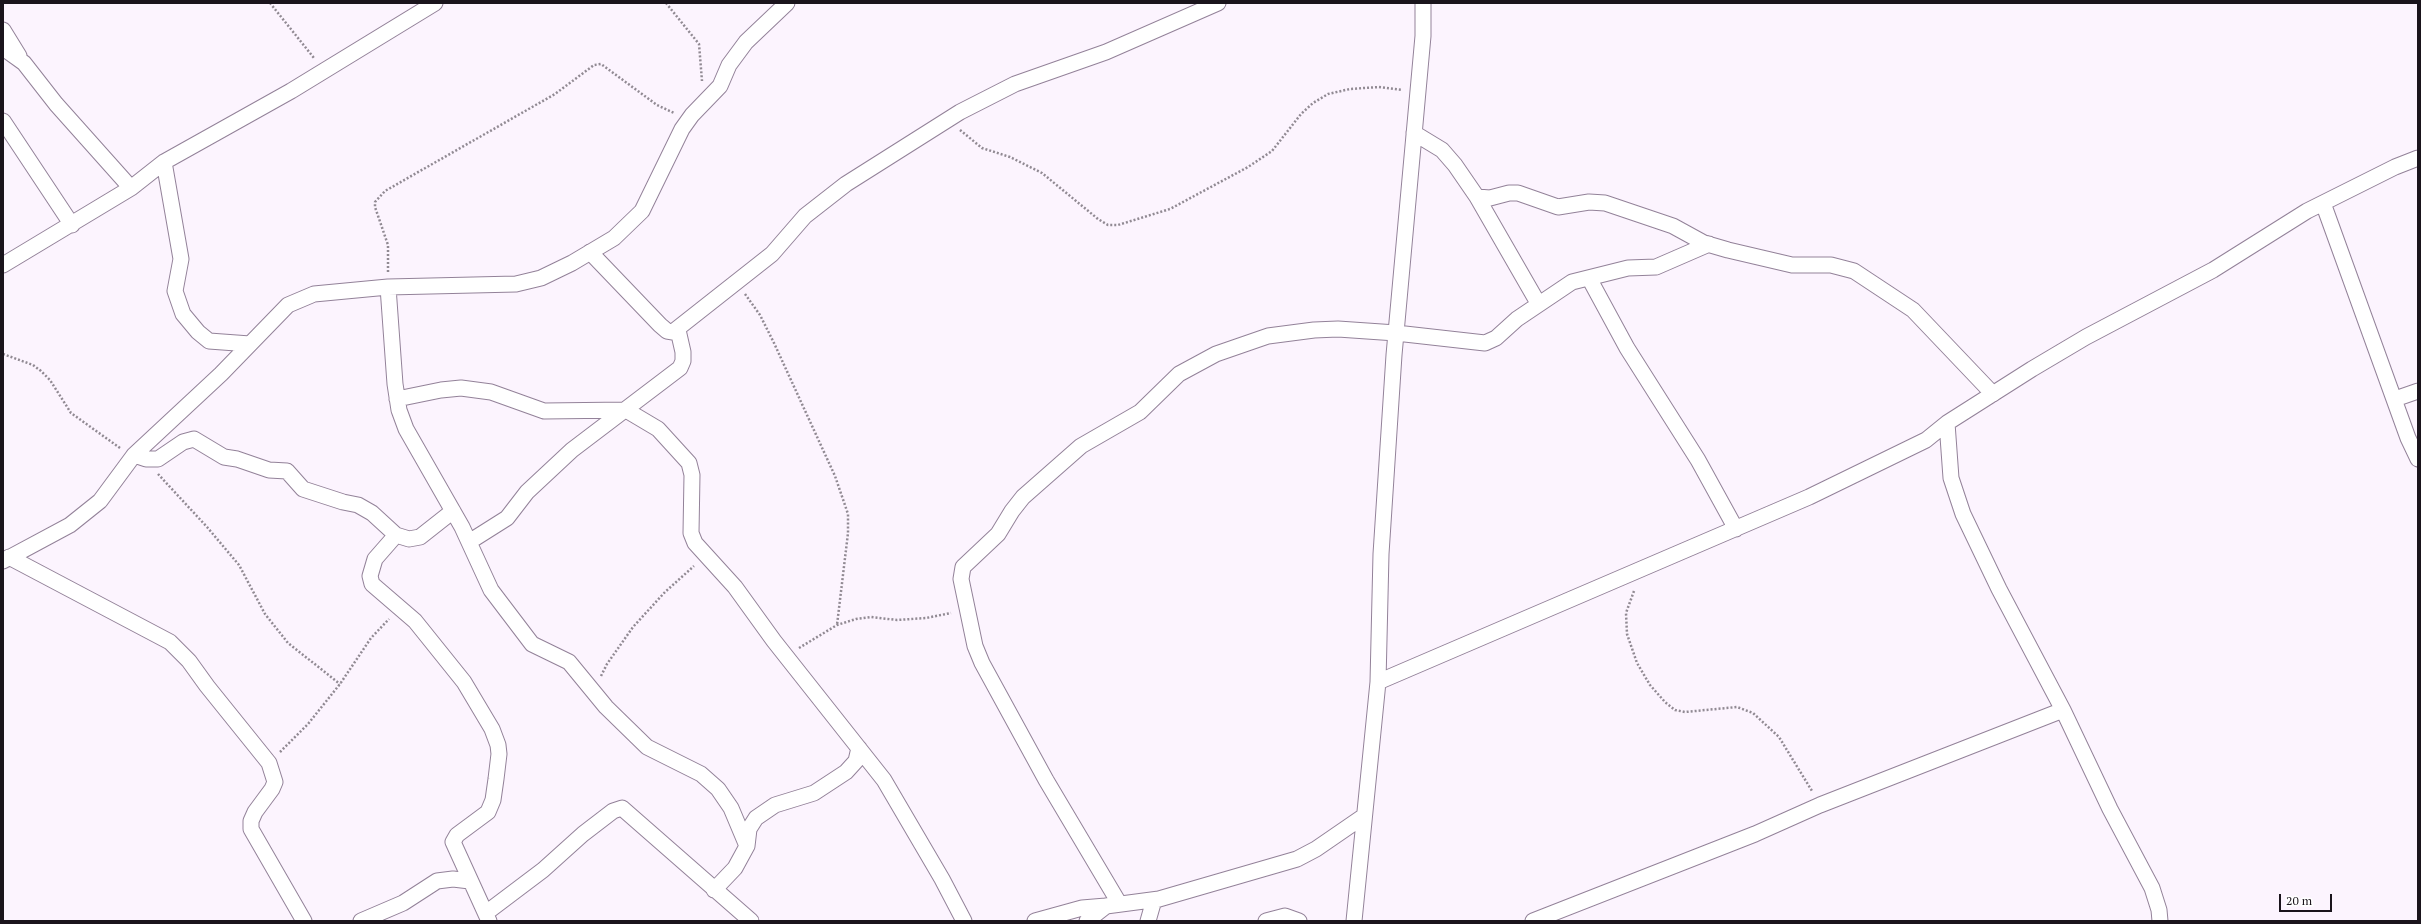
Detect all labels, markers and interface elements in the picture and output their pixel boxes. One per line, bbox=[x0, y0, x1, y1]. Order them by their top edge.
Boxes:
scale bar bbox=[2281, 886, 2334, 912]
text: 20 m bbox=[2286, 893, 2312, 908]

